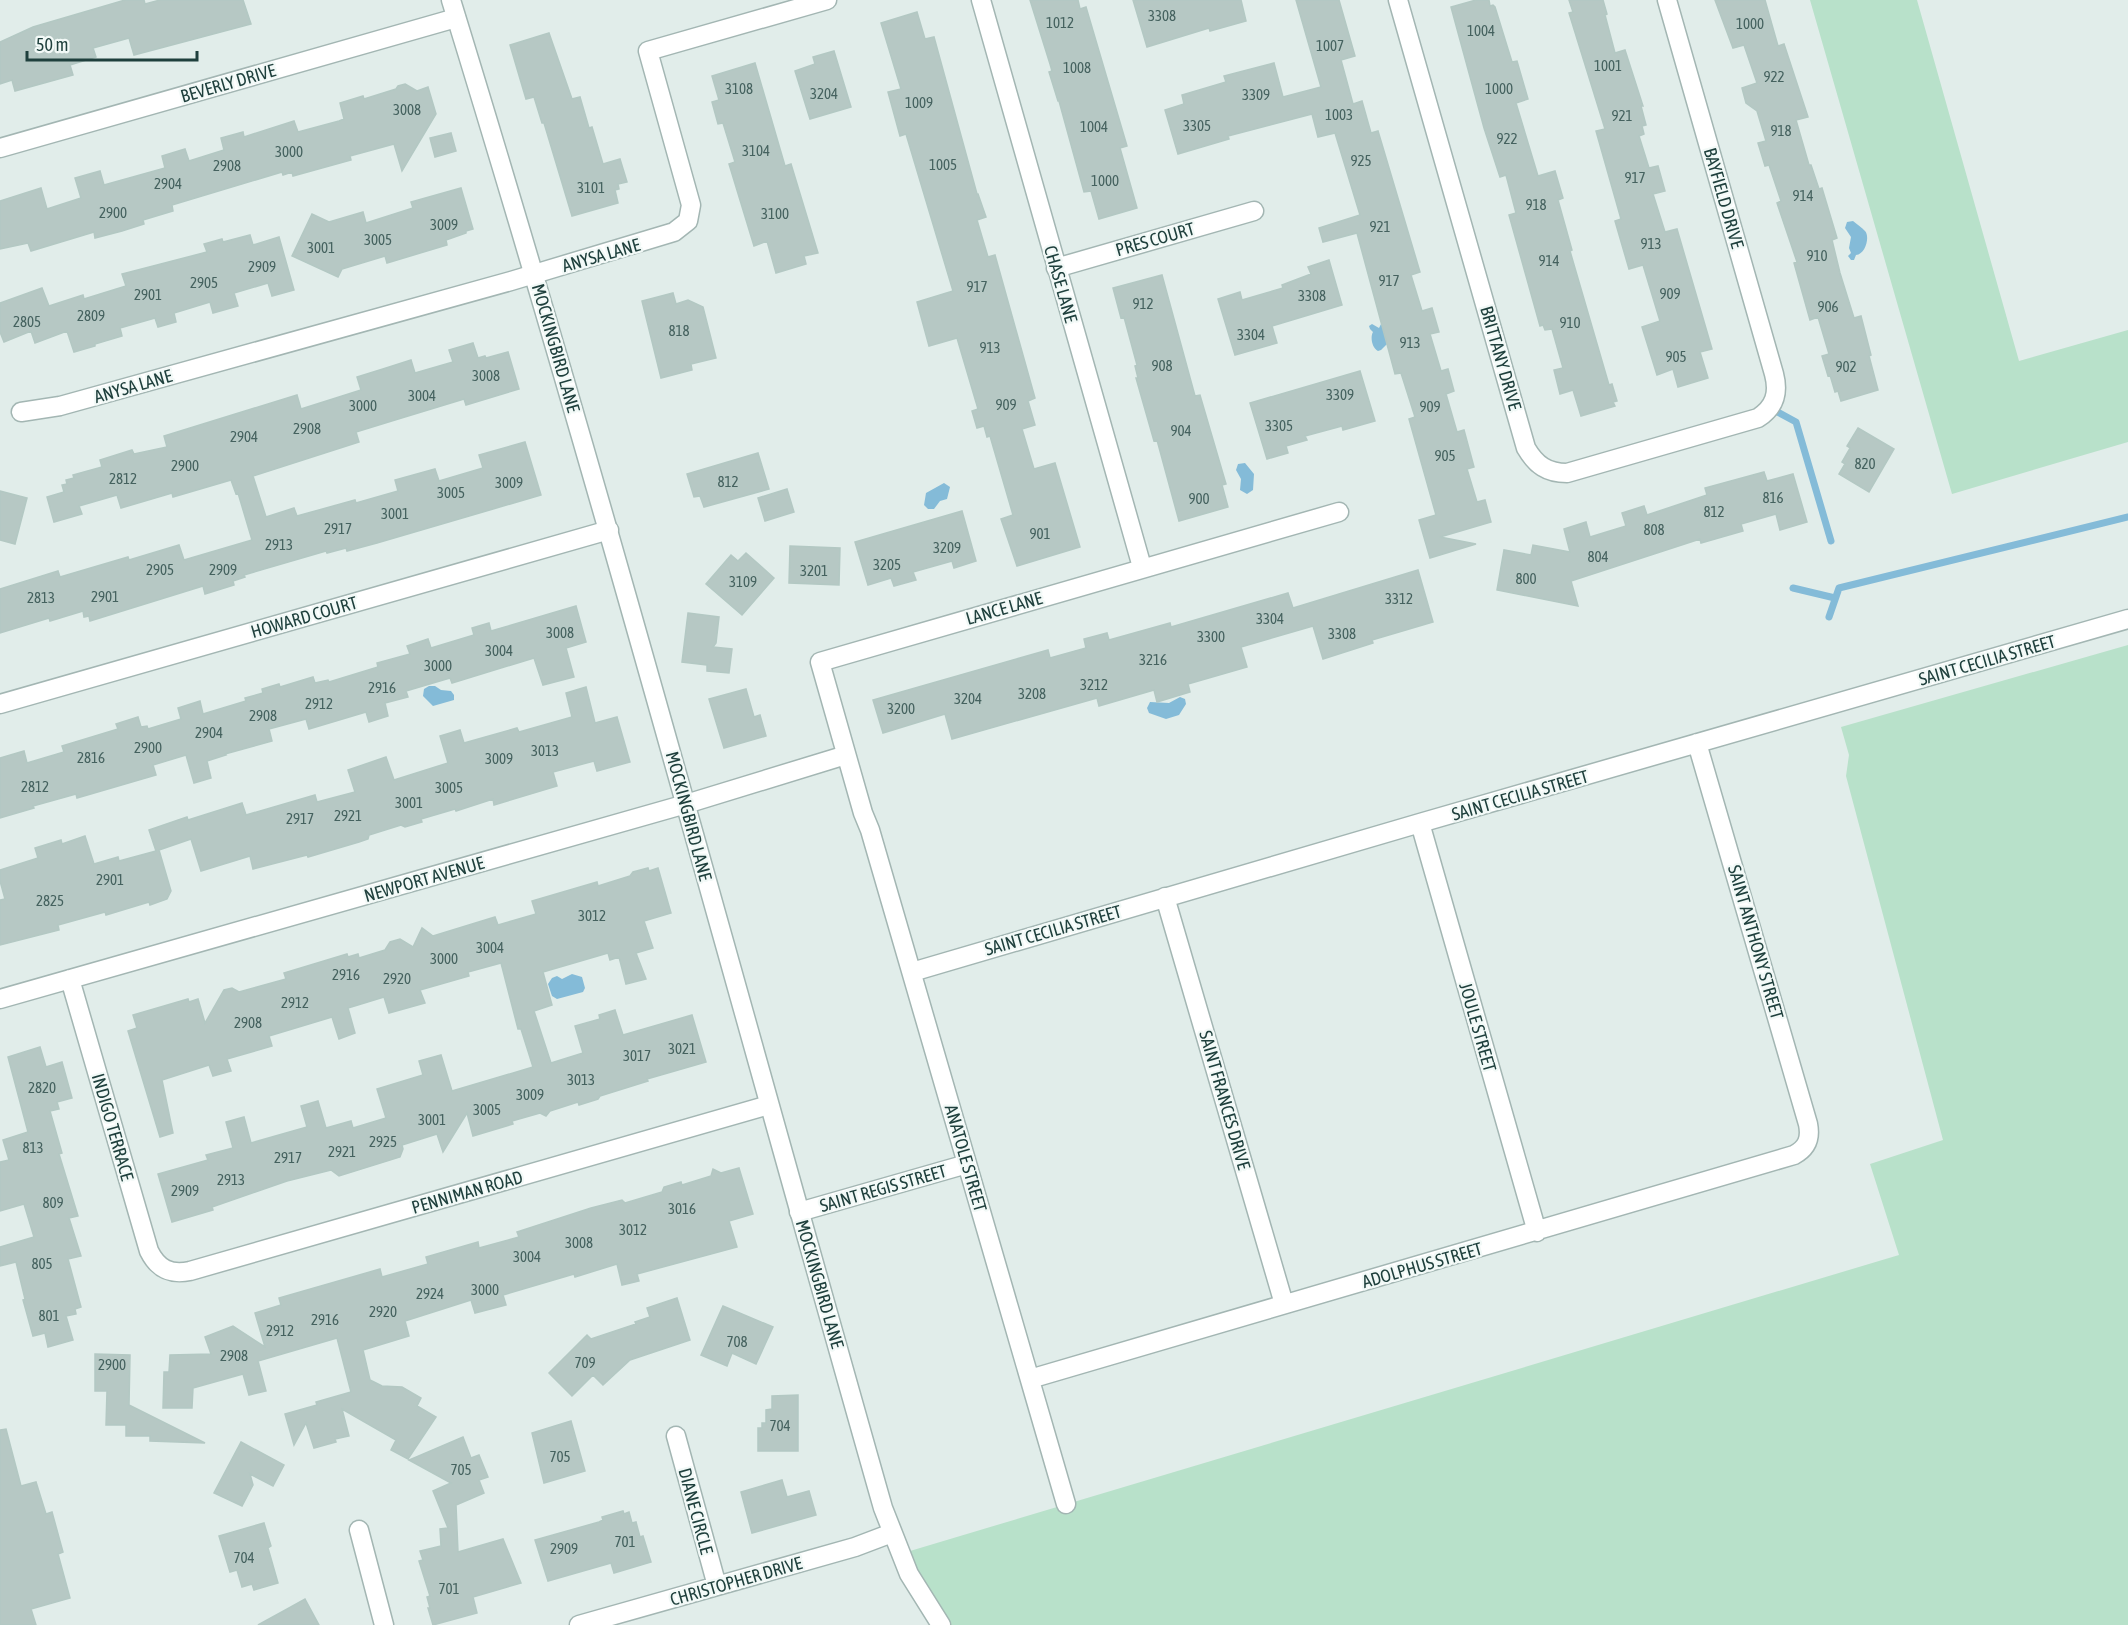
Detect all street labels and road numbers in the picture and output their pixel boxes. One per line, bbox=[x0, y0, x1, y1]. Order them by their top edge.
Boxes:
street label: BEVERLY DRIVE bbox=[178, 59, 278, 107]
street label: BAYFIELD DRIVE bbox=[1700, 145, 1748, 251]
street label: PRES COURT bbox=[1113, 218, 1197, 260]
street label: ANYSA LANE bbox=[559, 234, 643, 276]
street label: CHASE LANE bbox=[1040, 243, 1082, 325]
street label: MOCKINGBIRD LANE bbox=[528, 281, 585, 415]
street label: BRITTANY DRIVE bbox=[1476, 304, 1526, 413]
street label: ANYSA LANE bbox=[91, 365, 175, 407]
street label: LANCE LANE bbox=[963, 587, 1045, 629]
street label: HOWARD COURT bbox=[248, 592, 360, 642]
street label: SAINT CECILIA STREET bbox=[1916, 630, 2058, 690]
street label: MOCKINGBIRD LANE bbox=[662, 749, 716, 883]
street label: SAINT CECILIA STREET bbox=[1449, 765, 1591, 825]
street label: NEWPORT AVENUE bbox=[362, 852, 487, 906]
street label: SAINT ANTHONY STREET bbox=[1724, 863, 1788, 1021]
street label: SAINT CECILIA STREET bbox=[982, 900, 1124, 960]
street label: JOULE STREET bbox=[1455, 980, 1501, 1074]
street label: SAINT FRANCES DRIVE bbox=[1195, 1028, 1255, 1172]
street label: INDIGO TERRACE bbox=[88, 1071, 138, 1183]
street label: ANATOLE STREET bbox=[941, 1102, 991, 1214]
street label: SAINT REGIS STREET bbox=[817, 1160, 949, 1216]
street label: PENNIMAN ROAD bbox=[409, 1166, 525, 1218]
street label: MOCKINGBIRD LANE bbox=[792, 1217, 849, 1351]
street label: ADOLPHUS STREET bbox=[1360, 1238, 1485, 1292]
street label: DIANE CIRCLE bbox=[674, 1466, 718, 1557]
street label: CHRISTOPHER DRIVE bbox=[668, 1552, 805, 1610]

